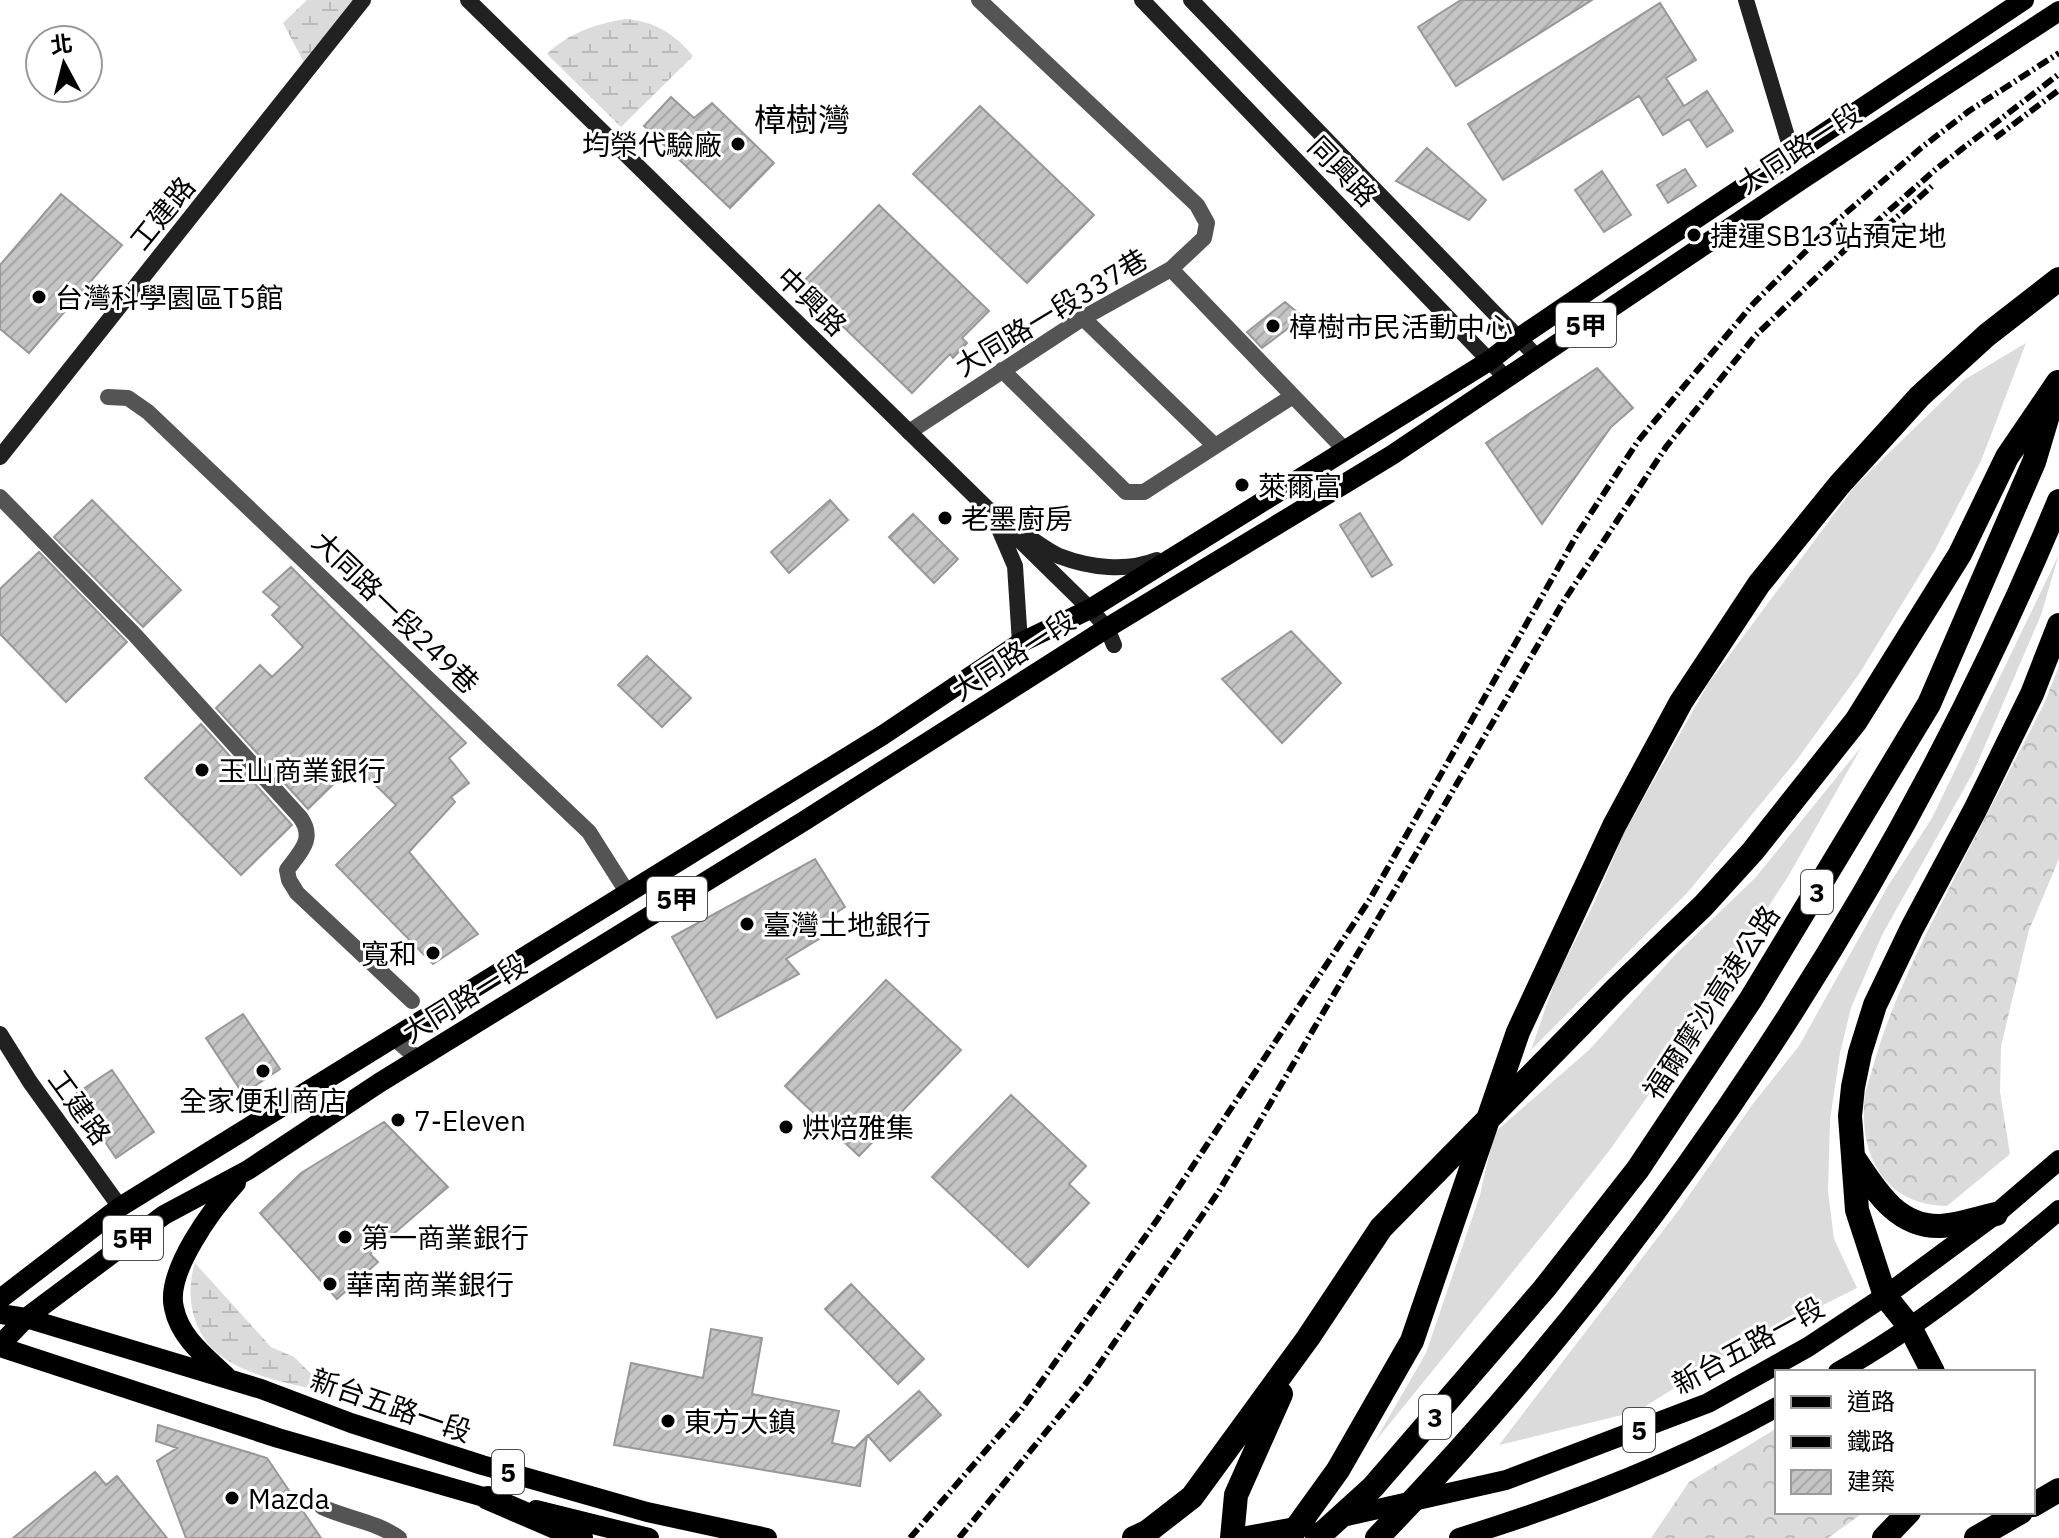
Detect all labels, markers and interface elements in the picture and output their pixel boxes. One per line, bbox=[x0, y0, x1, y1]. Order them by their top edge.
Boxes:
north arrow bbox=[24, 24, 104, 104]
text: 北 bbox=[49, 28, 74, 59]
street label: 大同路一段 bbox=[1730, 94, 1868, 202]
district label: 樟樹灣 bbox=[754, 98, 850, 140]
place label: 均榮代驗廠 bbox=[582, 126, 722, 163]
street label: 同興路 bbox=[1301, 128, 1385, 214]
marker: 均榮代驗廠 bbox=[729, 135, 747, 153]
street label: 工建路 bbox=[121, 169, 203, 257]
place label: 捷運SB13站預定地 bbox=[1710, 217, 1946, 254]
marker: 捷運SB13站預定地 bbox=[1685, 226, 1703, 244]
street label: 大同路一段337巷 bbox=[948, 240, 1154, 384]
street label: 中興路 bbox=[769, 259, 855, 343]
place label: 台灣科學園區T5館 bbox=[55, 279, 284, 316]
marker: 台灣科學園區T5館 bbox=[30, 288, 48, 306]
road number: 5甲 bbox=[1556, 303, 1616, 347]
place label: 樟樹市民活動中心 bbox=[1289, 308, 1513, 345]
marker: 樟樹市民活動中心 bbox=[1264, 317, 1282, 335]
place label: 萊爾富 bbox=[1258, 467, 1342, 504]
marker: 萊爾富 bbox=[1233, 476, 1251, 494]
place label: 老墨廚房 bbox=[961, 500, 1073, 537]
marker: 老墨廚房 bbox=[936, 509, 954, 527]
street label: 大同路一段249巷 bbox=[305, 523, 487, 701]
street label: 大同路一段 bbox=[944, 601, 1082, 709]
place label: 玉山商業銀行 bbox=[218, 752, 386, 789]
marker: 玉山商業銀行 bbox=[193, 761, 211, 779]
road number: 3 bbox=[1801, 870, 1833, 914]
road number: 5甲 bbox=[647, 877, 707, 921]
street label: 福爾摩沙高速公路 bbox=[1634, 898, 1788, 1106]
place label: 臺灣土地銀行 bbox=[763, 906, 931, 943]
marker: 臺灣土地銀行 bbox=[738, 915, 756, 933]
place label: 寬和 bbox=[361, 935, 417, 972]
marker: 寬和 bbox=[424, 944, 442, 962]
street label: 大同路一段 bbox=[395, 945, 533, 1051]
street label: 工建路 bbox=[40, 1062, 120, 1152]
marker: 全家便利商店 bbox=[254, 1062, 272, 1080]
place label: 全家便利商店 bbox=[179, 1082, 347, 1119]
place label: 7-Eleven bbox=[414, 1102, 526, 1139]
place label: 烘焙雅集 bbox=[802, 1109, 914, 1146]
marker: 7-Eleven bbox=[389, 1111, 407, 1129]
marker: 烘焙雅集 bbox=[777, 1118, 795, 1136]
road number: 5甲 bbox=[103, 1216, 163, 1260]
place label: 第一商業銀行 bbox=[361, 1219, 529, 1256]
marker: 第一商業銀行 bbox=[336, 1228, 354, 1246]
place label: 華南商業銀行 bbox=[346, 1266, 514, 1303]
marker: 華南商業銀行 bbox=[321, 1275, 339, 1293]
street label: 新台五路一段 bbox=[1666, 1288, 1830, 1402]
street label: 新台五路一段 bbox=[306, 1360, 476, 1450]
legend bbox=[1775, 1370, 2035, 1514]
text: 道路 bbox=[1847, 1385, 1895, 1417]
road number: 3 bbox=[1419, 1395, 1451, 1439]
place label: 東方大鎮 bbox=[684, 1403, 796, 1440]
road number: 5 bbox=[1623, 1408, 1655, 1452]
marker: 東方大鎮 bbox=[659, 1412, 677, 1430]
text: 鐵路 bbox=[1847, 1425, 1895, 1457]
road number: 5 bbox=[492, 1450, 524, 1494]
text: 建築 bbox=[1847, 1465, 1895, 1497]
place label: Mazda bbox=[248, 1480, 330, 1517]
marker: Mazda bbox=[223, 1489, 241, 1507]

